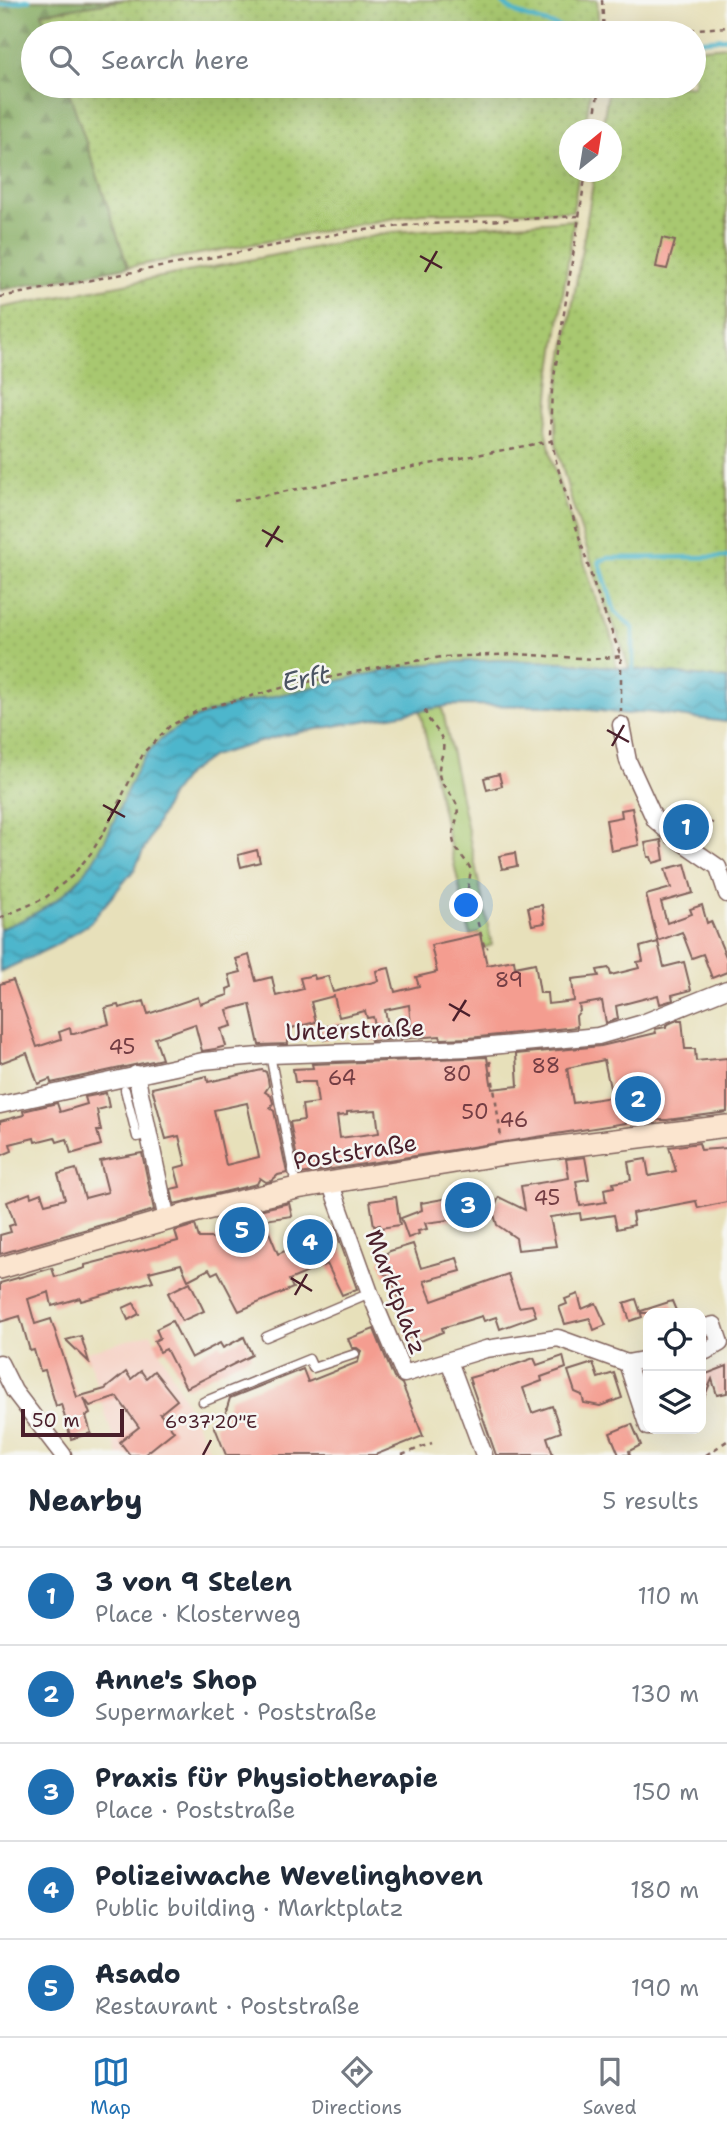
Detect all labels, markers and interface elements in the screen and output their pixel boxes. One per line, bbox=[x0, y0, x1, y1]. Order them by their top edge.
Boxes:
search box bbox=[21, 21, 706, 98]
icon: search bbox=[45, 41, 83, 79]
text: Search here bbox=[101, 42, 250, 77]
north arrow bbox=[559, 119, 622, 182]
water label: Erft bbox=[279, 656, 334, 699]
pin: 1 bbox=[663, 801, 709, 853]
your location bbox=[449, 888, 483, 922]
house number: 89 bbox=[495, 966, 523, 994]
street label: Unterstraße bbox=[285, 1012, 425, 1048]
house number: 45 bbox=[109, 1033, 135, 1061]
house number: 88 bbox=[532, 1052, 560, 1080]
house number: 80 bbox=[443, 1060, 471, 1088]
house number: 64 bbox=[328, 1064, 356, 1092]
pin: 2 bbox=[615, 1073, 661, 1125]
house number: 50 bbox=[461, 1098, 489, 1126]
house number: 46 bbox=[500, 1106, 529, 1134]
street label: Poststraße bbox=[291, 1126, 419, 1178]
pin: 3 bbox=[445, 1179, 491, 1231]
house number: 45 bbox=[534, 1184, 560, 1212]
pin: 5 bbox=[219, 1204, 265, 1256]
pin: 4 bbox=[287, 1216, 333, 1268]
street label: Marktplatz bbox=[358, 1225, 434, 1359]
map controls bbox=[643, 1308, 706, 1434]
button: locate bbox=[643, 1308, 706, 1371]
button: layers bbox=[643, 1371, 706, 1434]
scale bar bbox=[21, 1406, 124, 1438]
text: 50 m bbox=[32, 1408, 80, 1433]
text: 6°37'20"E bbox=[165, 1410, 257, 1434]
text: Nearby bbox=[28, 1480, 143, 1521]
text: 5 results bbox=[602, 1486, 699, 1516]
text: 3 von 9 Stelen bbox=[95, 1564, 292, 1599]
text: 1 bbox=[46, 1581, 56, 1611]
text: 110 m bbox=[637, 1581, 699, 1611]
text: Place · Klosterweg bbox=[95, 1599, 301, 1629]
text: Anne's Shop bbox=[95, 1662, 257, 1697]
text: 2 bbox=[43, 1679, 59, 1709]
text: 130 m bbox=[631, 1679, 699, 1709]
text: Supermarket · Poststraße bbox=[95, 1697, 377, 1727]
text: Praxis für Physiotherapie bbox=[95, 1760, 438, 1795]
text: 3 bbox=[43, 1777, 59, 1807]
text: 150 m bbox=[632, 1777, 699, 1807]
text: Place · Poststraße bbox=[95, 1795, 295, 1825]
text: Polizeiwache Wevelinghoven bbox=[95, 1858, 483, 1893]
text: 4 bbox=[43, 1875, 59, 1905]
text: 180 m bbox=[630, 1875, 699, 1905]
text: Public building · Marktplatz bbox=[95, 1893, 403, 1923]
text: Asado bbox=[95, 1956, 181, 1991]
text: 5 bbox=[44, 1973, 58, 2003]
text: 190 m bbox=[631, 1973, 699, 2003]
text: Restaurant · Poststraße bbox=[95, 1991, 360, 2021]
tab: Map bbox=[90, 2053, 131, 2120]
tab: Directions bbox=[312, 2053, 402, 2120]
tab: Saved bbox=[583, 2053, 637, 2120]

